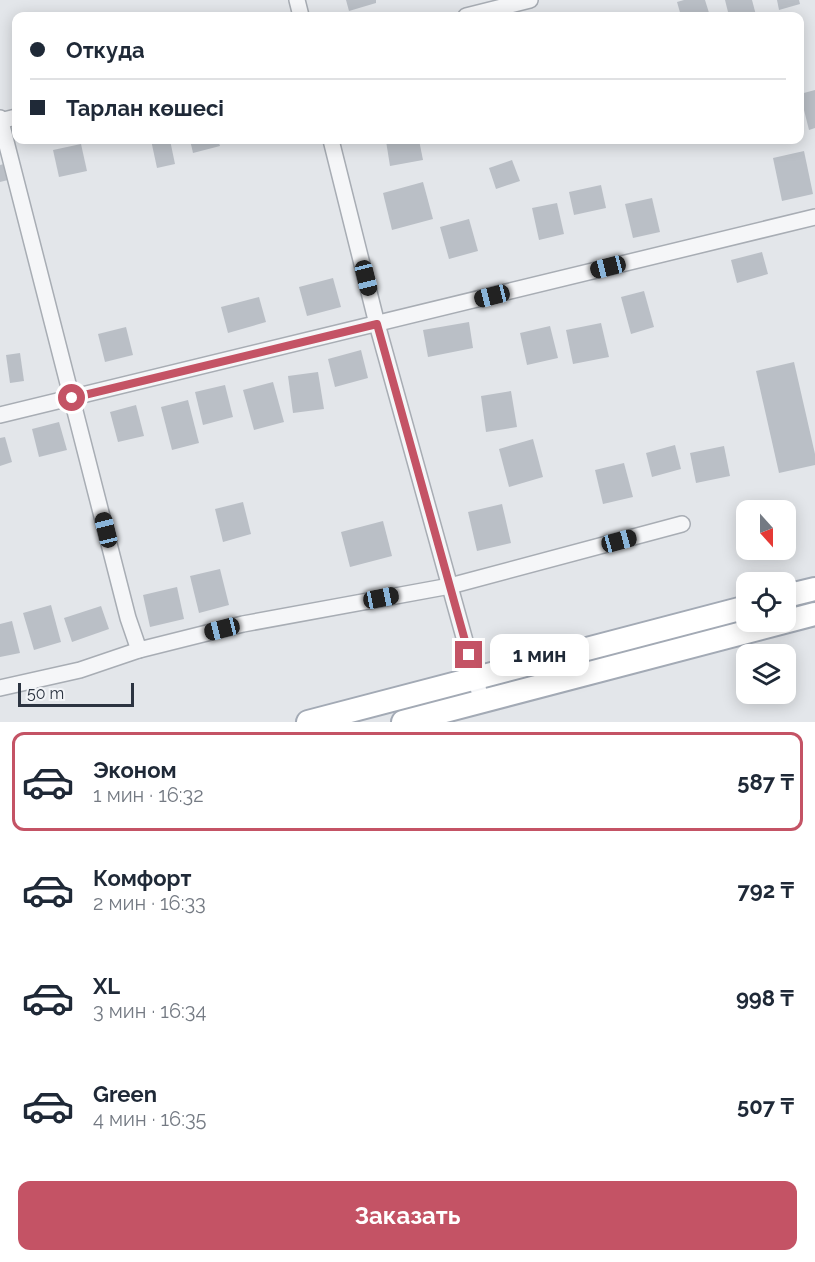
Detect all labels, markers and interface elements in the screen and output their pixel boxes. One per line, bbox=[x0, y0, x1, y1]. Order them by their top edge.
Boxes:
text: Откуда bbox=[66, 37, 145, 63]
text: Тарлан көшесі bbox=[66, 95, 224, 121]
car bbox=[588, 254, 628, 280]
car bbox=[353, 258, 379, 298]
car bbox=[472, 283, 512, 309]
route start bbox=[58, 384, 85, 411]
north arrow bbox=[736, 500, 796, 560]
map controls bbox=[736, 500, 796, 704]
car bbox=[93, 510, 119, 550]
car bbox=[599, 528, 639, 554]
button: locate bbox=[736, 572, 796, 632]
car bbox=[362, 586, 400, 610]
car bbox=[202, 616, 242, 642]
callout: 1 мин bbox=[490, 634, 589, 676]
route end bbox=[455, 641, 482, 668]
text: 1 мин bbox=[513, 643, 566, 667]
button: layers bbox=[736, 644, 796, 704]
scale bar bbox=[18, 680, 134, 708]
text: 50 m bbox=[27, 684, 64, 703]
icon: car bbox=[21, 755, 75, 809]
text: Эконом bbox=[93, 757, 177, 783]
text: 587 ₸ bbox=[737, 769, 794, 795]
text: 1 мин · 16:32 bbox=[93, 783, 204, 807]
icon: car bbox=[21, 863, 75, 917]
text: Комфорт bbox=[93, 865, 191, 891]
text: 792 ₸ bbox=[737, 877, 794, 903]
text: 2 мин · 16:33 bbox=[93, 891, 206, 915]
icon: car bbox=[21, 971, 75, 1025]
text: XL bbox=[93, 973, 120, 999]
text: 998 ₸ bbox=[736, 985, 794, 1011]
text: 3 мин · 16:34 bbox=[93, 999, 206, 1023]
icon: car bbox=[21, 1079, 75, 1133]
text: Green bbox=[93, 1081, 157, 1107]
text: 507 ₸ bbox=[737, 1093, 794, 1119]
text: 4 мин · 16:35 bbox=[93, 1107, 207, 1131]
button: Заказать bbox=[18, 1181, 797, 1250]

